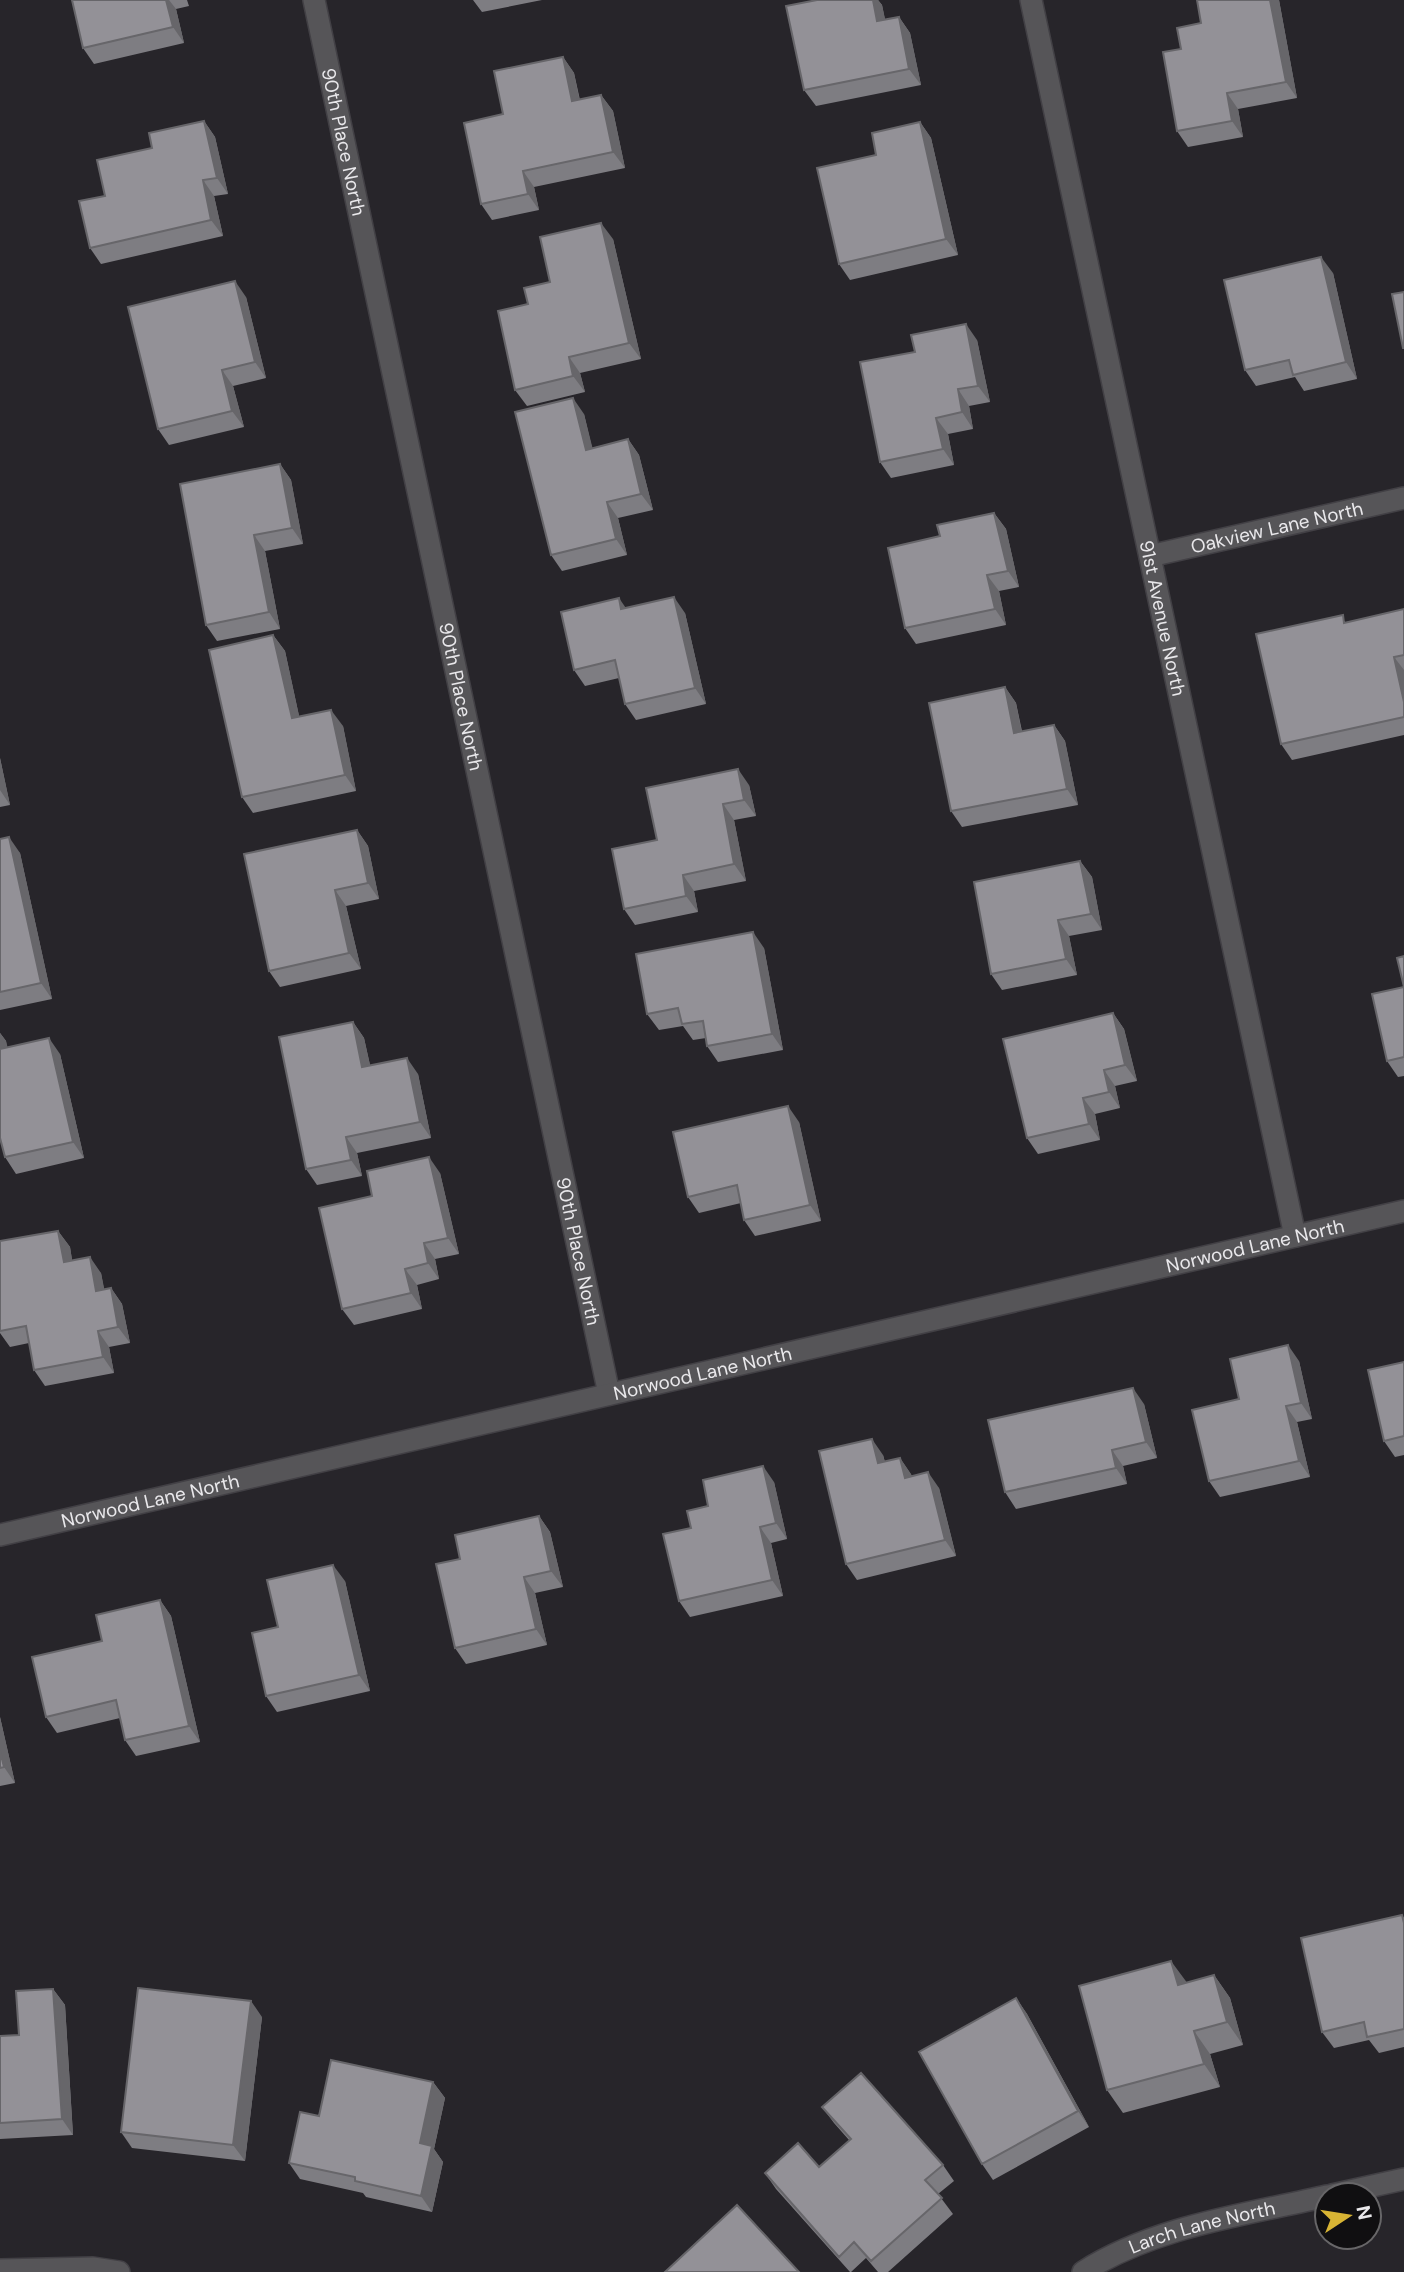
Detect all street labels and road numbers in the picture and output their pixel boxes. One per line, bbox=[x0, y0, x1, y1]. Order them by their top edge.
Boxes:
street label: 90th Place North bbox=[316, 66, 371, 218]
street label: Oakview Lane North bbox=[1188, 496, 1366, 559]
street label: 91st Avenue North bbox=[1134, 538, 1191, 698]
street label: 90th Place North bbox=[433, 620, 489, 773]
street label: 90th Place North bbox=[550, 1175, 606, 1328]
street label: Norwood Lane North bbox=[1164, 1213, 1347, 1279]
street label: Norwood Lane North bbox=[611, 1341, 794, 1406]
street label: Norwood Lane North bbox=[59, 1468, 242, 1534]
street label: Larch Lane North bbox=[1125, 2196, 1277, 2260]

